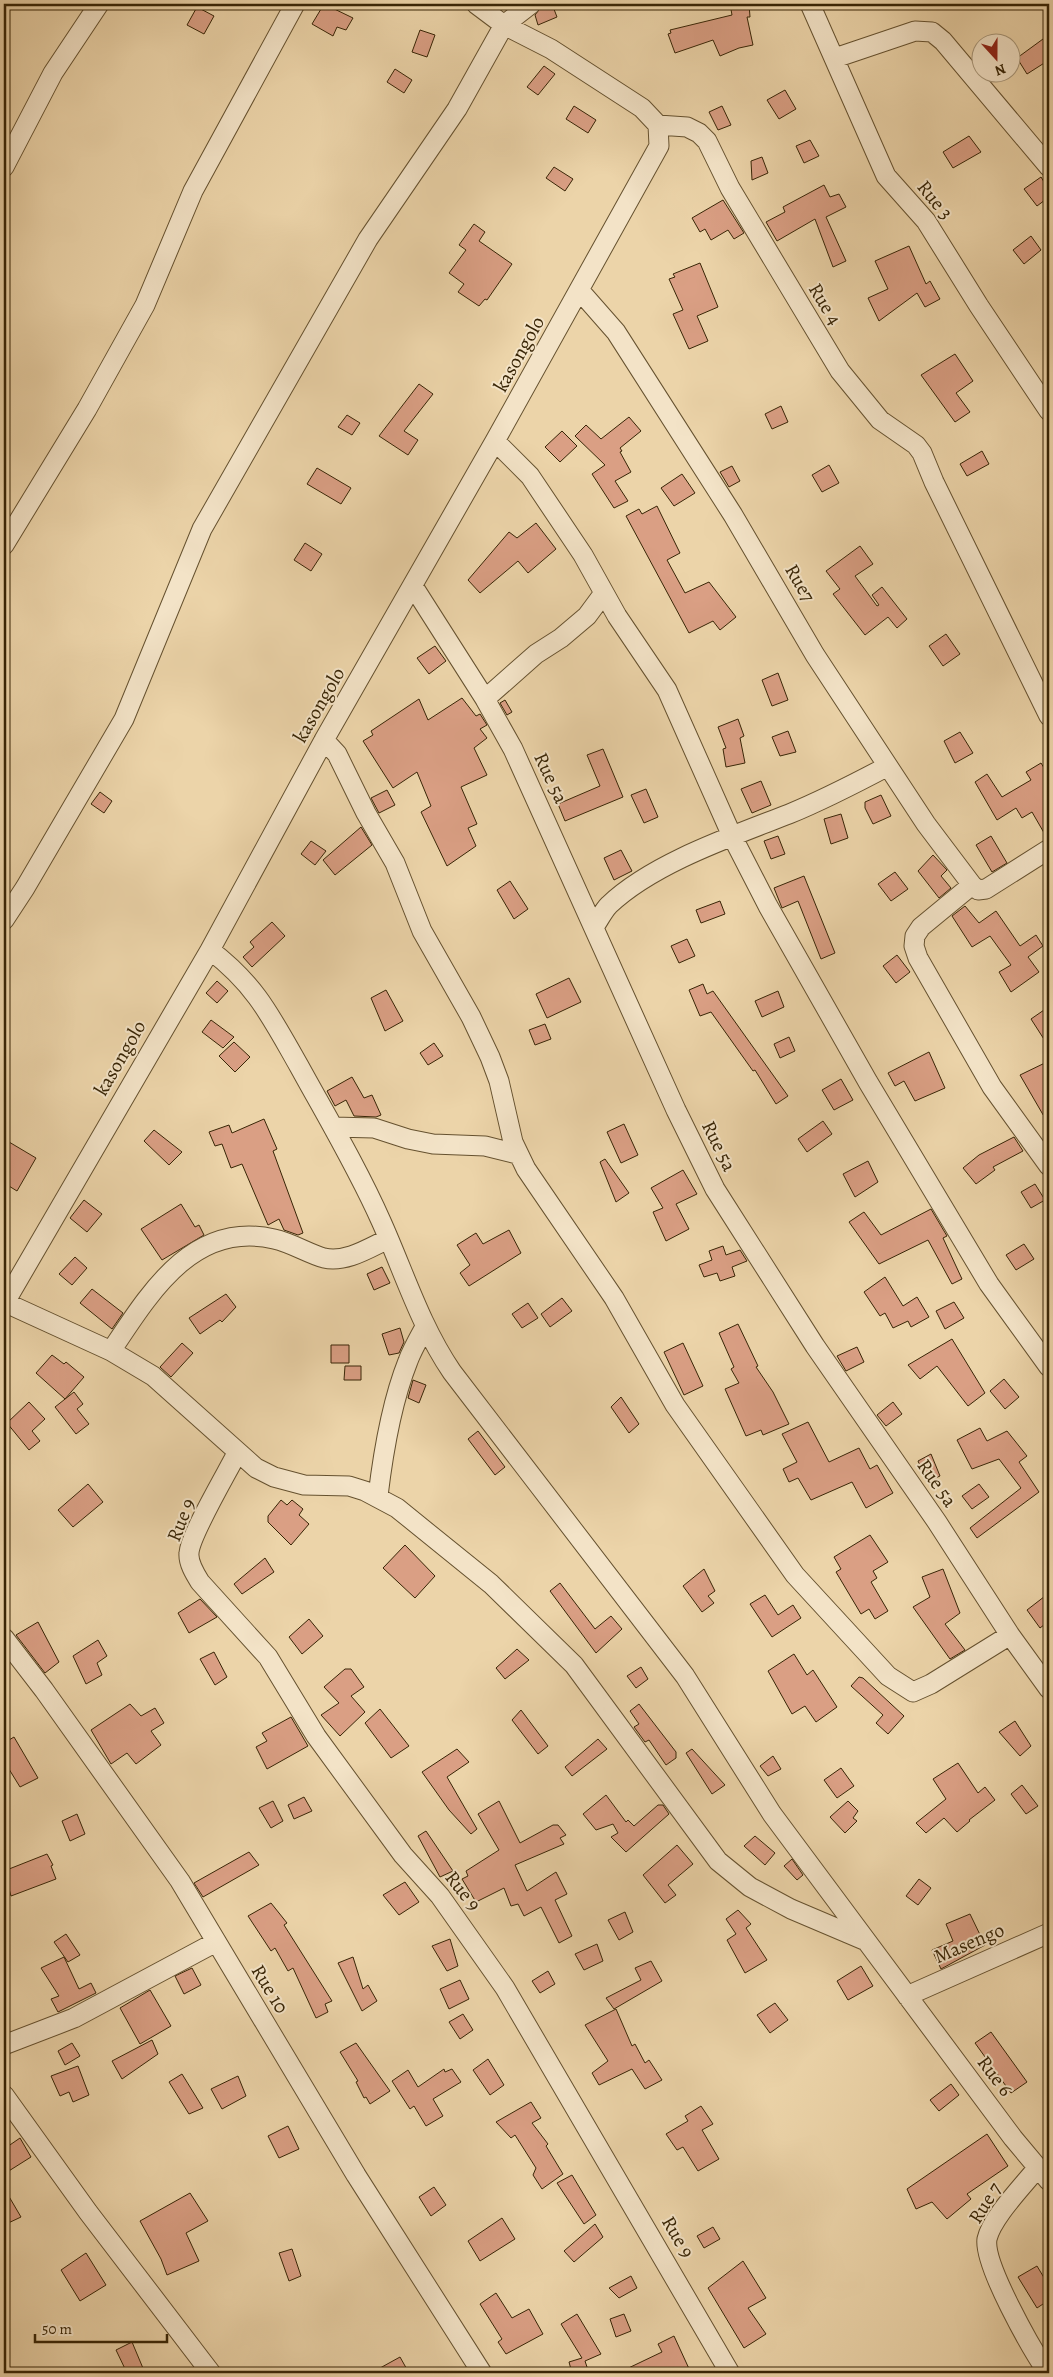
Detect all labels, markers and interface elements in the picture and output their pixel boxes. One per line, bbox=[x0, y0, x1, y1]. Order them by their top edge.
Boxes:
north arrow bbox=[970, 32, 1020, 82]
text: N bbox=[992, 59, 1009, 80]
street label: Rue 3 bbox=[911, 175, 959, 225]
street label: Rue 4 bbox=[802, 278, 848, 330]
street label: kasongolo bbox=[487, 311, 551, 397]
street label: Rue7 bbox=[778, 559, 822, 607]
street label: kasongolo bbox=[287, 662, 351, 748]
street label: Rue 5a bbox=[528, 748, 575, 808]
street label: kasongolo bbox=[88, 1015, 152, 1101]
street label: Rue 5a bbox=[695, 1116, 743, 1176]
street label: Rue 5a bbox=[911, 1453, 964, 1513]
street label: Rue 9 bbox=[160, 1494, 202, 1546]
street label: Rue 9 bbox=[439, 1865, 487, 1917]
street label: Masengo bbox=[930, 1916, 1008, 1970]
street label: Rue 10 bbox=[245, 1959, 295, 2019]
street label: Rue 6 bbox=[971, 2050, 1019, 2102]
street label: Rue 7 bbox=[962, 2177, 1008, 2229]
street label: Rue 9 bbox=[655, 2211, 701, 2263]
scale bar bbox=[35, 2312, 168, 2344]
text: 50 m bbox=[42, 2319, 72, 2339]

